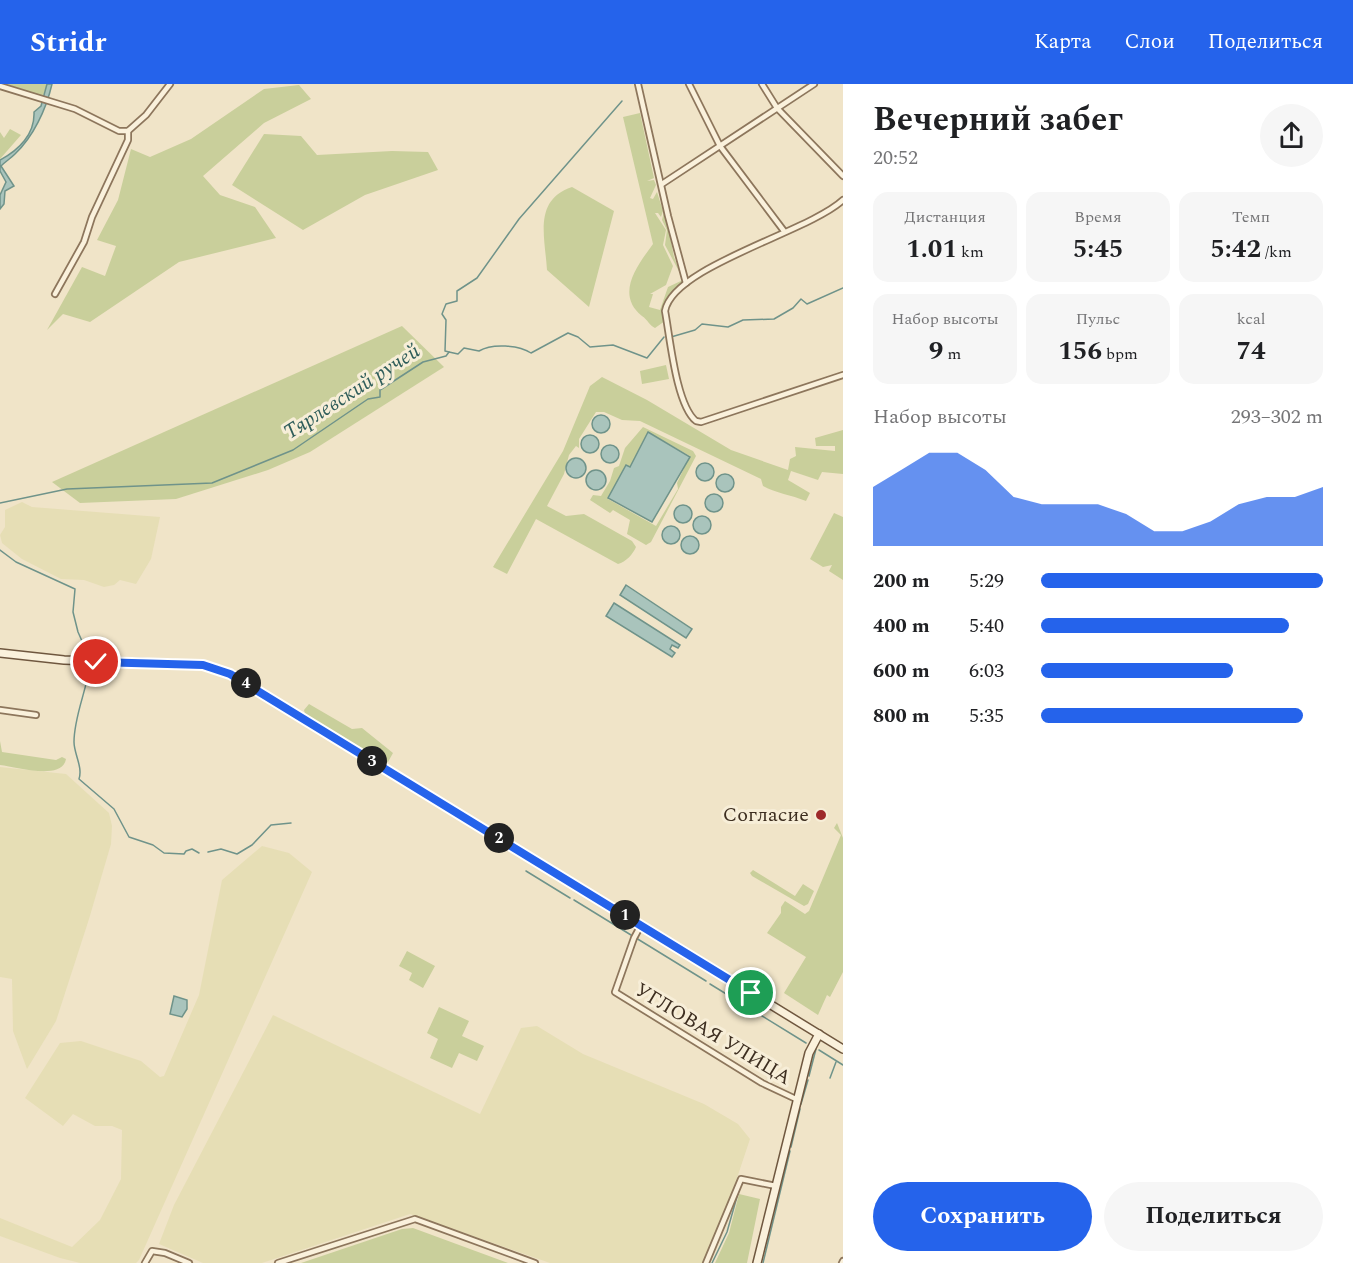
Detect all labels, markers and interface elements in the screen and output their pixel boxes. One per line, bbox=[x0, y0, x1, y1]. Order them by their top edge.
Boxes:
text: Stridr bbox=[30, 21, 107, 64]
text: Карта bbox=[1034, 26, 1091, 58]
text: Слои bbox=[1124, 26, 1175, 58]
text: Поделиться bbox=[1208, 26, 1323, 58]
text: Вечерний забег bbox=[873, 95, 1123, 145]
button: share bbox=[1260, 104, 1323, 167]
text: 20:52 bbox=[873, 143, 918, 173]
text: Дистанция bbox=[904, 205, 986, 229]
text: Время bbox=[1074, 205, 1122, 229]
text: Темп bbox=[1232, 205, 1270, 229]
text: 1.01 bbox=[906, 229, 957, 269]
text: 5:45 bbox=[1073, 229, 1123, 269]
text: 5:42 bbox=[1210, 229, 1261, 269]
text: km bbox=[957, 240, 984, 264]
text: /km bbox=[1261, 240, 1292, 264]
text: Набор высоты bbox=[892, 307, 998, 331]
text: Пульс bbox=[1076, 307, 1120, 331]
text: kcal bbox=[1237, 307, 1265, 331]
text: 9 bbox=[929, 331, 943, 371]
text: 156 bbox=[1058, 331, 1102, 371]
text: 74 bbox=[1236, 331, 1266, 371]
water label: Тярлевский ручей bbox=[277, 336, 427, 448]
text: m bbox=[943, 342, 961, 366]
text: bpm bbox=[1102, 342, 1138, 366]
text: Набор высоты bbox=[873, 402, 1007, 432]
text: 293–302 m bbox=[1231, 402, 1323, 432]
text: 200 m bbox=[873, 566, 930, 596]
text: 5:29 bbox=[969, 566, 1004, 596]
text: 400 m bbox=[873, 611, 930, 641]
text: 5:40 bbox=[969, 611, 1004, 641]
pin bbox=[70, 636, 121, 687]
icon: check bbox=[79, 645, 112, 678]
text: 600 m bbox=[873, 656, 930, 686]
text: 6:03 bbox=[969, 656, 1004, 686]
pin: 4 bbox=[231, 668, 261, 698]
text: 4 bbox=[242, 671, 250, 695]
text: 800 m bbox=[873, 701, 930, 731]
text: 5:35 bbox=[969, 701, 1004, 731]
pin: 3 bbox=[357, 746, 387, 776]
text: 3 bbox=[368, 749, 376, 773]
place label: Согласие bbox=[723, 800, 809, 830]
marker: Согласие bbox=[814, 808, 828, 822]
pin: 2 bbox=[484, 823, 514, 853]
text: 2 bbox=[495, 826, 503, 850]
pin: 1 bbox=[610, 900, 640, 930]
text: 1 bbox=[621, 903, 629, 927]
pin bbox=[725, 967, 776, 1018]
street label: УГЛОВАЯ УЛИЦА bbox=[629, 975, 797, 1093]
icon: arrive bbox=[734, 976, 767, 1009]
button: Сохранить bbox=[873, 1182, 1092, 1251]
button: Поделиться bbox=[1104, 1182, 1323, 1251]

